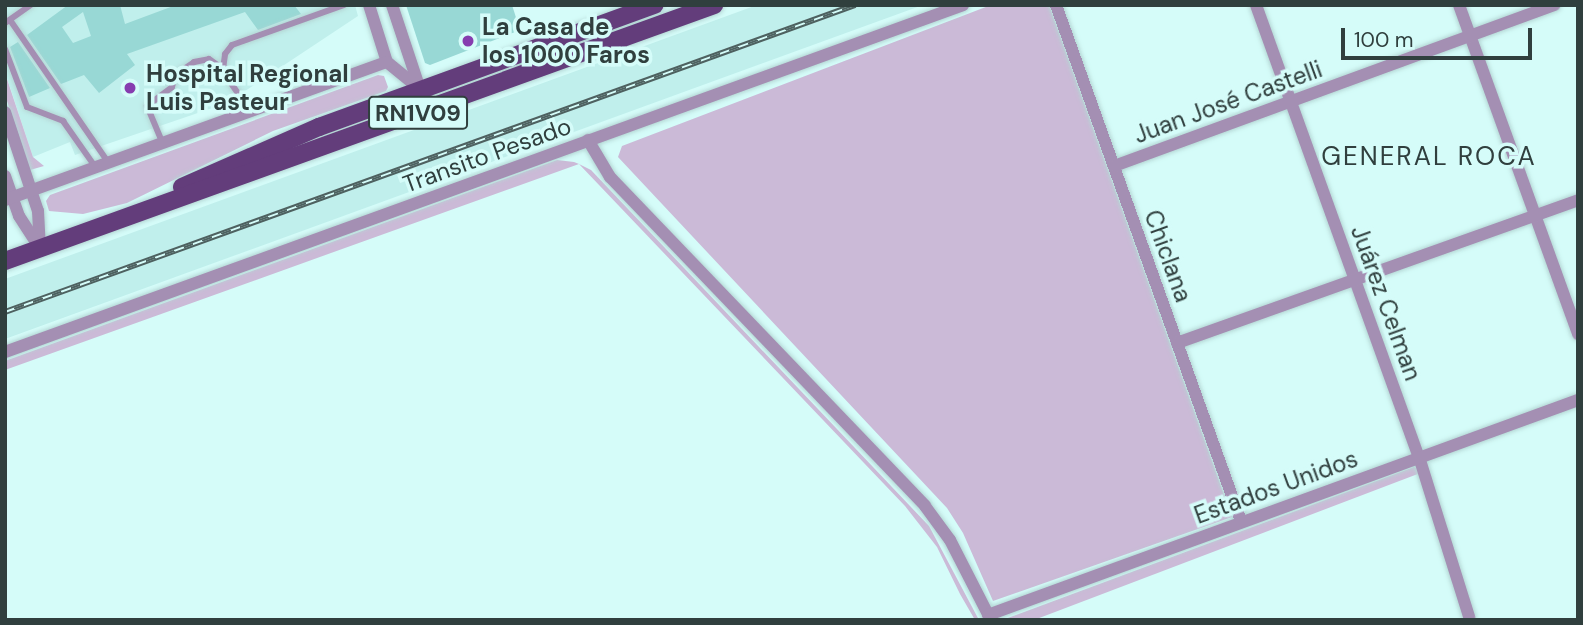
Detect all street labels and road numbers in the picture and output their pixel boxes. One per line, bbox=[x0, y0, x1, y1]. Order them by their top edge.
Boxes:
street label: Juan José Castelli bbox=[1130, 55, 1326, 149]
road number: RN1V09 bbox=[367, 94, 469, 132]
street label: Transito Pesado bbox=[399, 111, 575, 199]
street label: Chiclana bbox=[1138, 206, 1198, 306]
street label: Juárez Celman bbox=[1345, 222, 1427, 384]
street label: Estados Unidos bbox=[1190, 444, 1362, 530]

